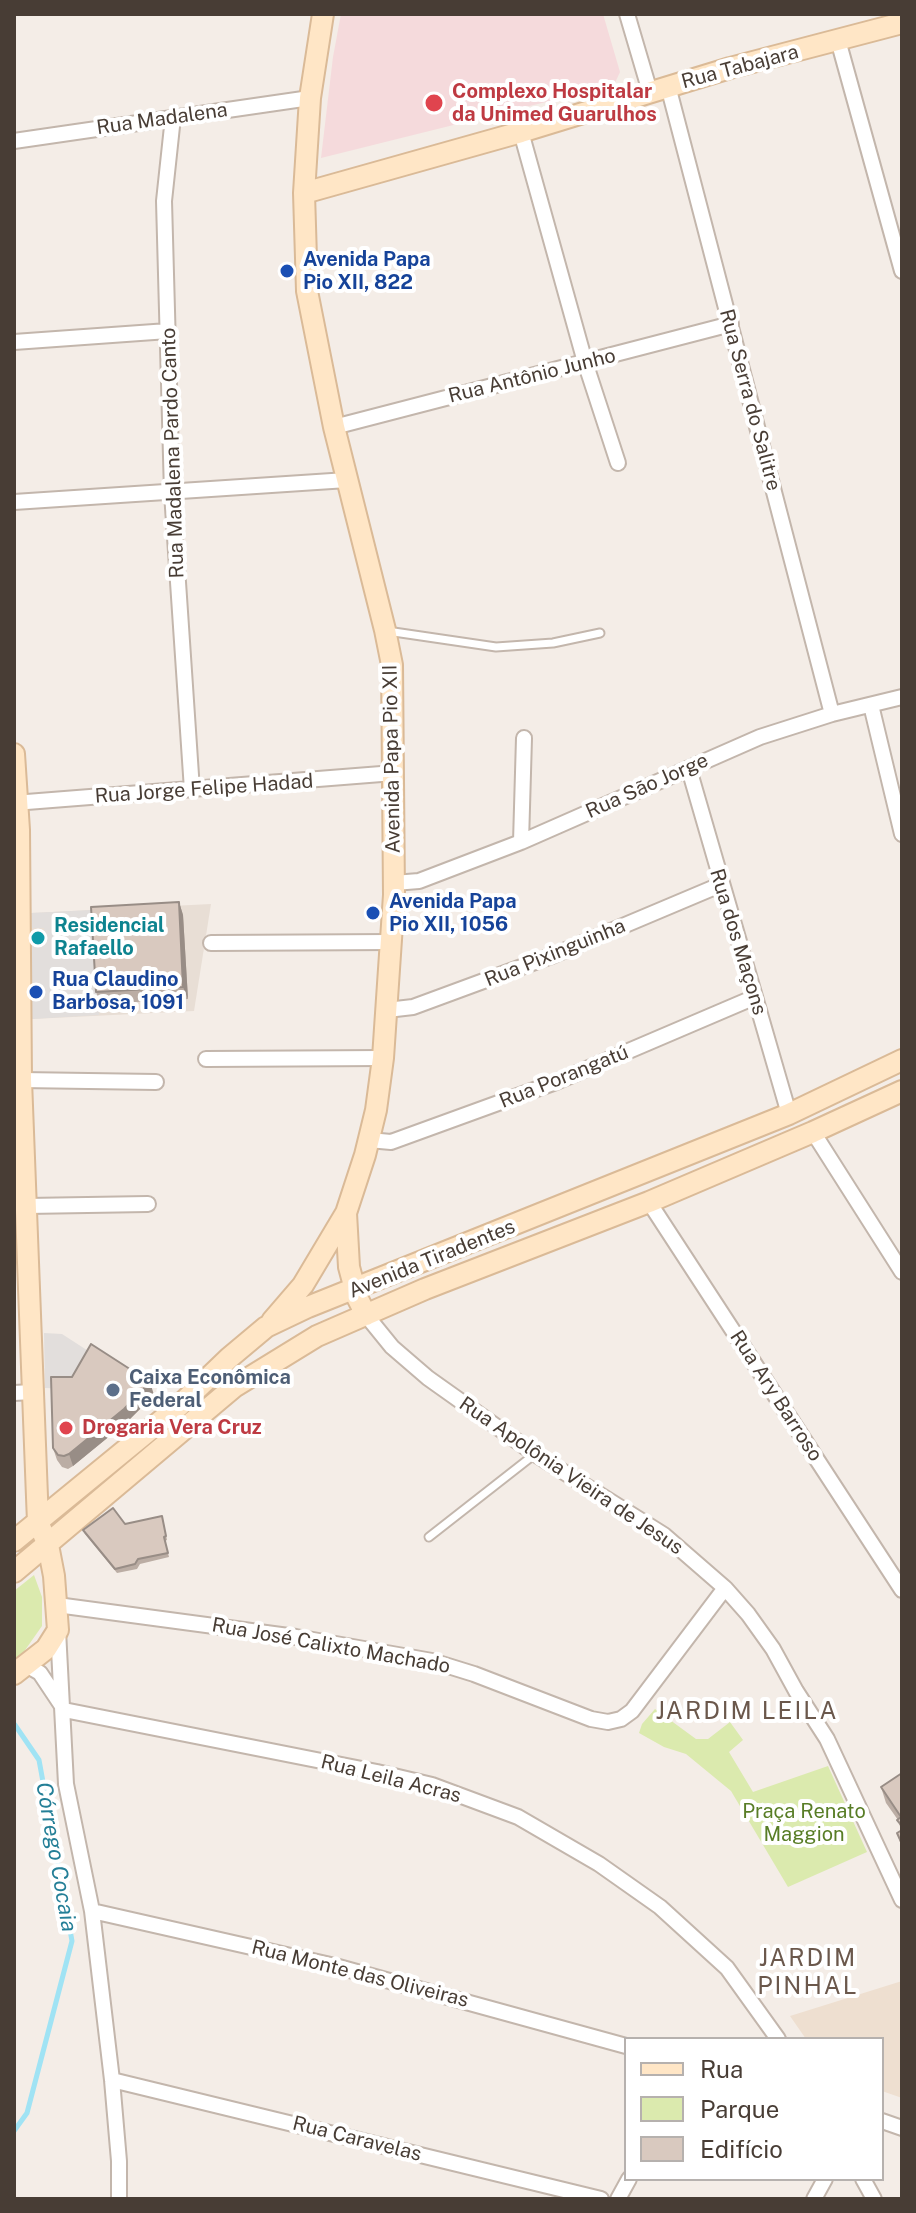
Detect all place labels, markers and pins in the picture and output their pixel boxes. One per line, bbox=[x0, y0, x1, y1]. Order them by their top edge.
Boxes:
place label: Complexo Hospitalar da Unimed Guarulhos bbox=[452, 80, 657, 127]
marker: Complexo Hospitalar da Unimed Guarulhos bbox=[423, 92, 445, 114]
place label: Avenida Papa Pio XII, 822 bbox=[303, 248, 430, 295]
marker: Avenida Papa Pio XII, 822 bbox=[278, 262, 296, 280]
place label: Avenida Papa Pio XII, 1056 bbox=[389, 890, 516, 937]
marker: Avenida Papa Pio XII, 1056 bbox=[364, 904, 382, 922]
place label: Residencial Rafaello bbox=[54, 914, 165, 961]
marker: Residencial Rafaello bbox=[29, 929, 47, 947]
place label: Rua Claudino Barbosa, 1091 bbox=[52, 968, 184, 1015]
marker: Rua Claudino Barbosa, 1091 bbox=[27, 983, 45, 1001]
place label: Caixa Econômica Federal bbox=[129, 1366, 291, 1413]
marker: Caixa Econômica Federal bbox=[104, 1381, 122, 1399]
place label: Drogaria Vera Cruz bbox=[82, 1416, 262, 1440]
marker: Drogaria Vera Cruz bbox=[57, 1419, 75, 1437]

